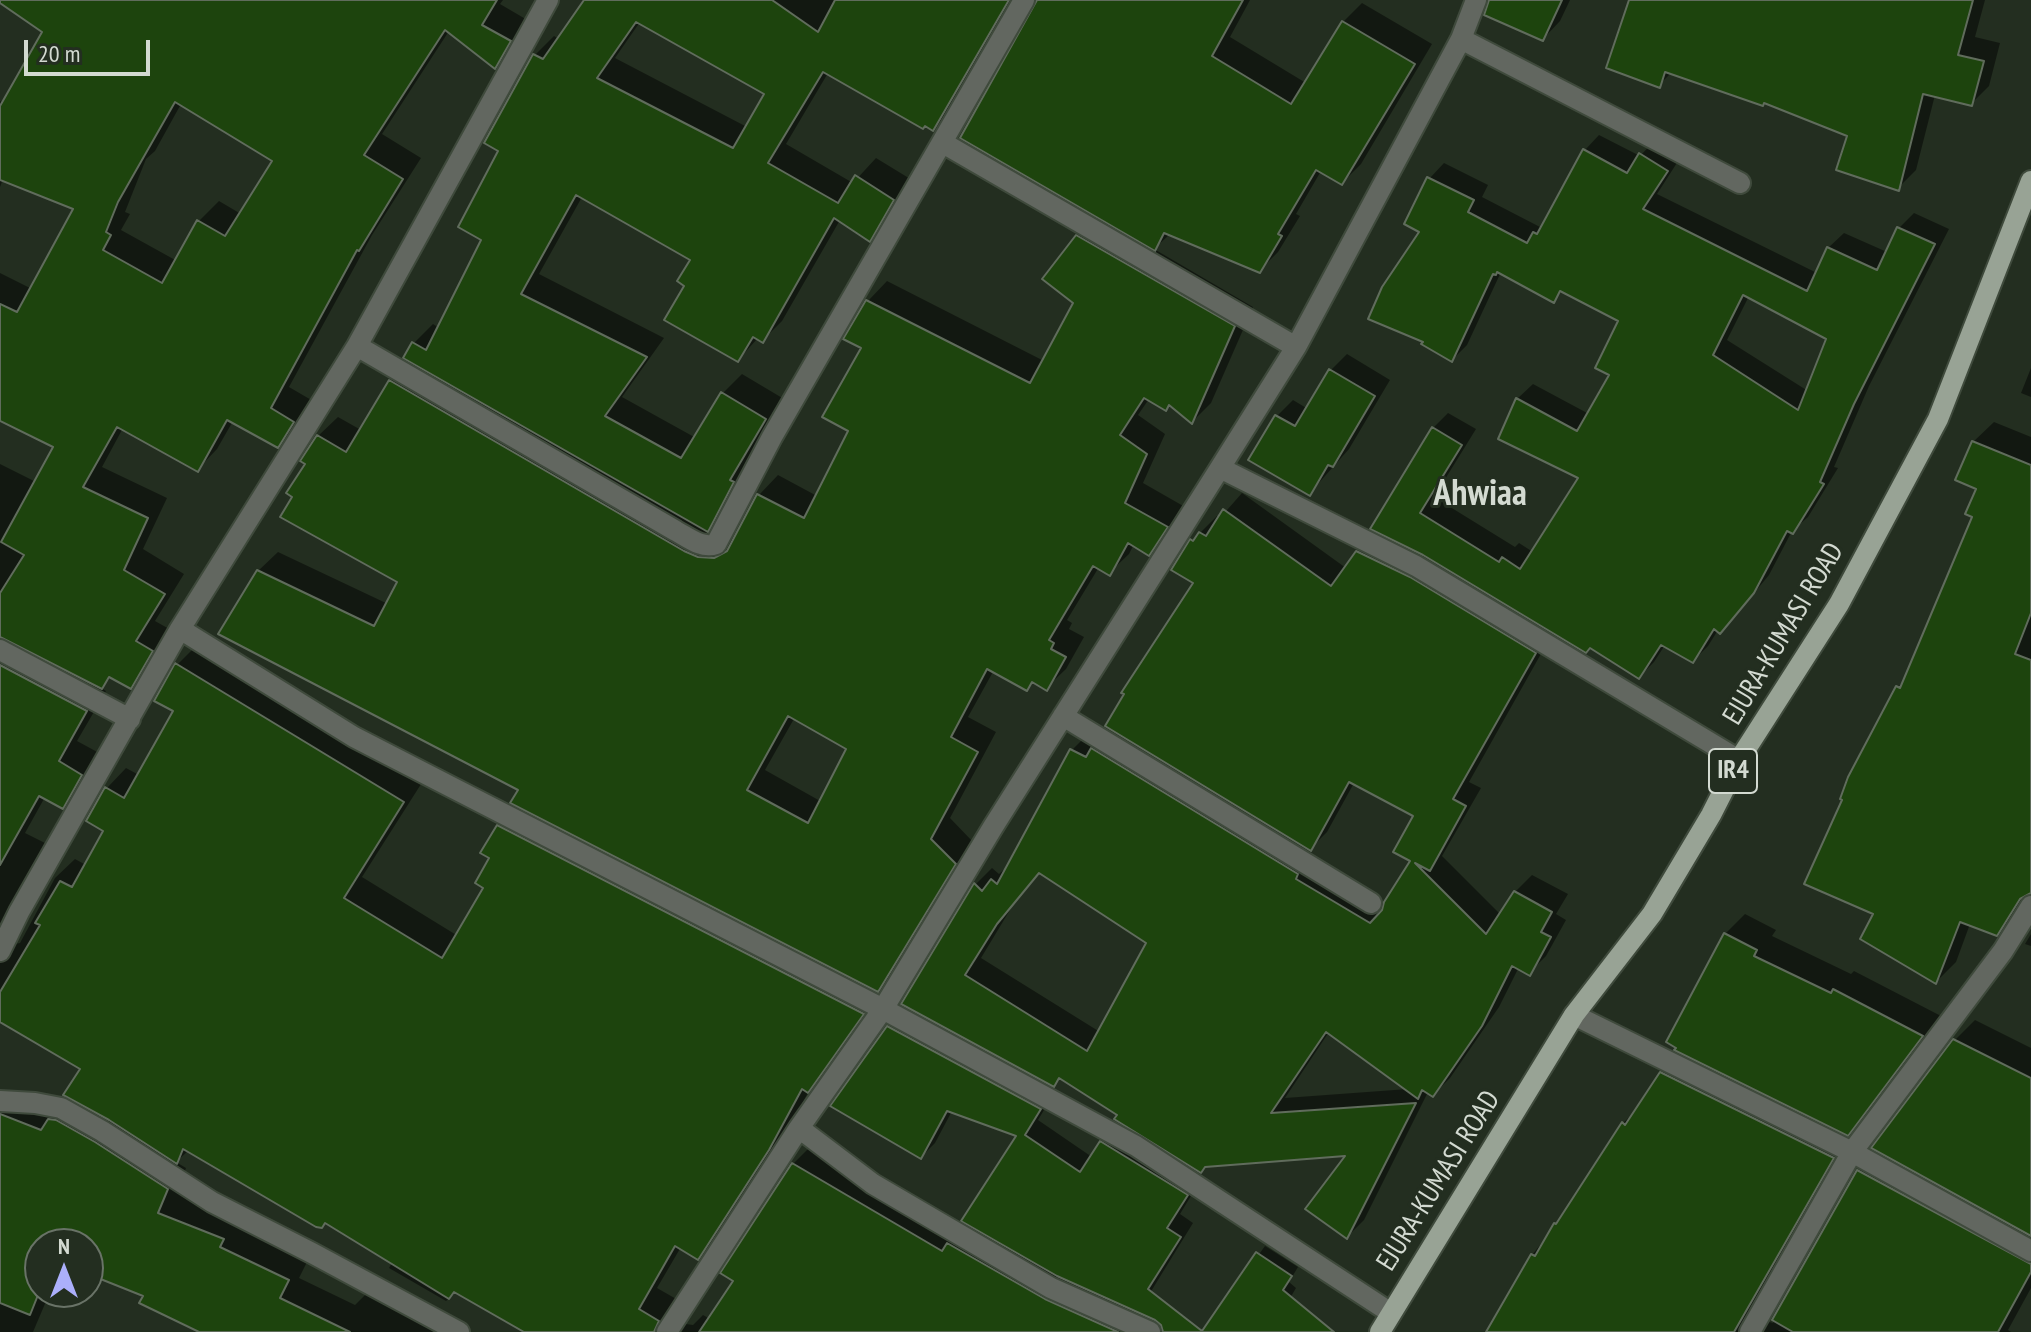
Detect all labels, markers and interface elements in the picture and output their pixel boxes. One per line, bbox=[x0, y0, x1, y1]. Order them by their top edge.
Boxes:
scale bar bbox=[28, 24, 154, 74]
text: 20 m bbox=[38, 38, 80, 69]
district label: Ahwiaa bbox=[1433, 473, 1527, 517]
street label: EJURA-KUMASI ROAD bbox=[1717, 537, 1851, 731]
road number: IR4 bbox=[1709, 749, 1757, 793]
street label: EJURA-KUMASI ROAD bbox=[1370, 1085, 1508, 1277]
north arrow bbox=[24, 1228, 104, 1308]
text: N bbox=[58, 1232, 70, 1260]

